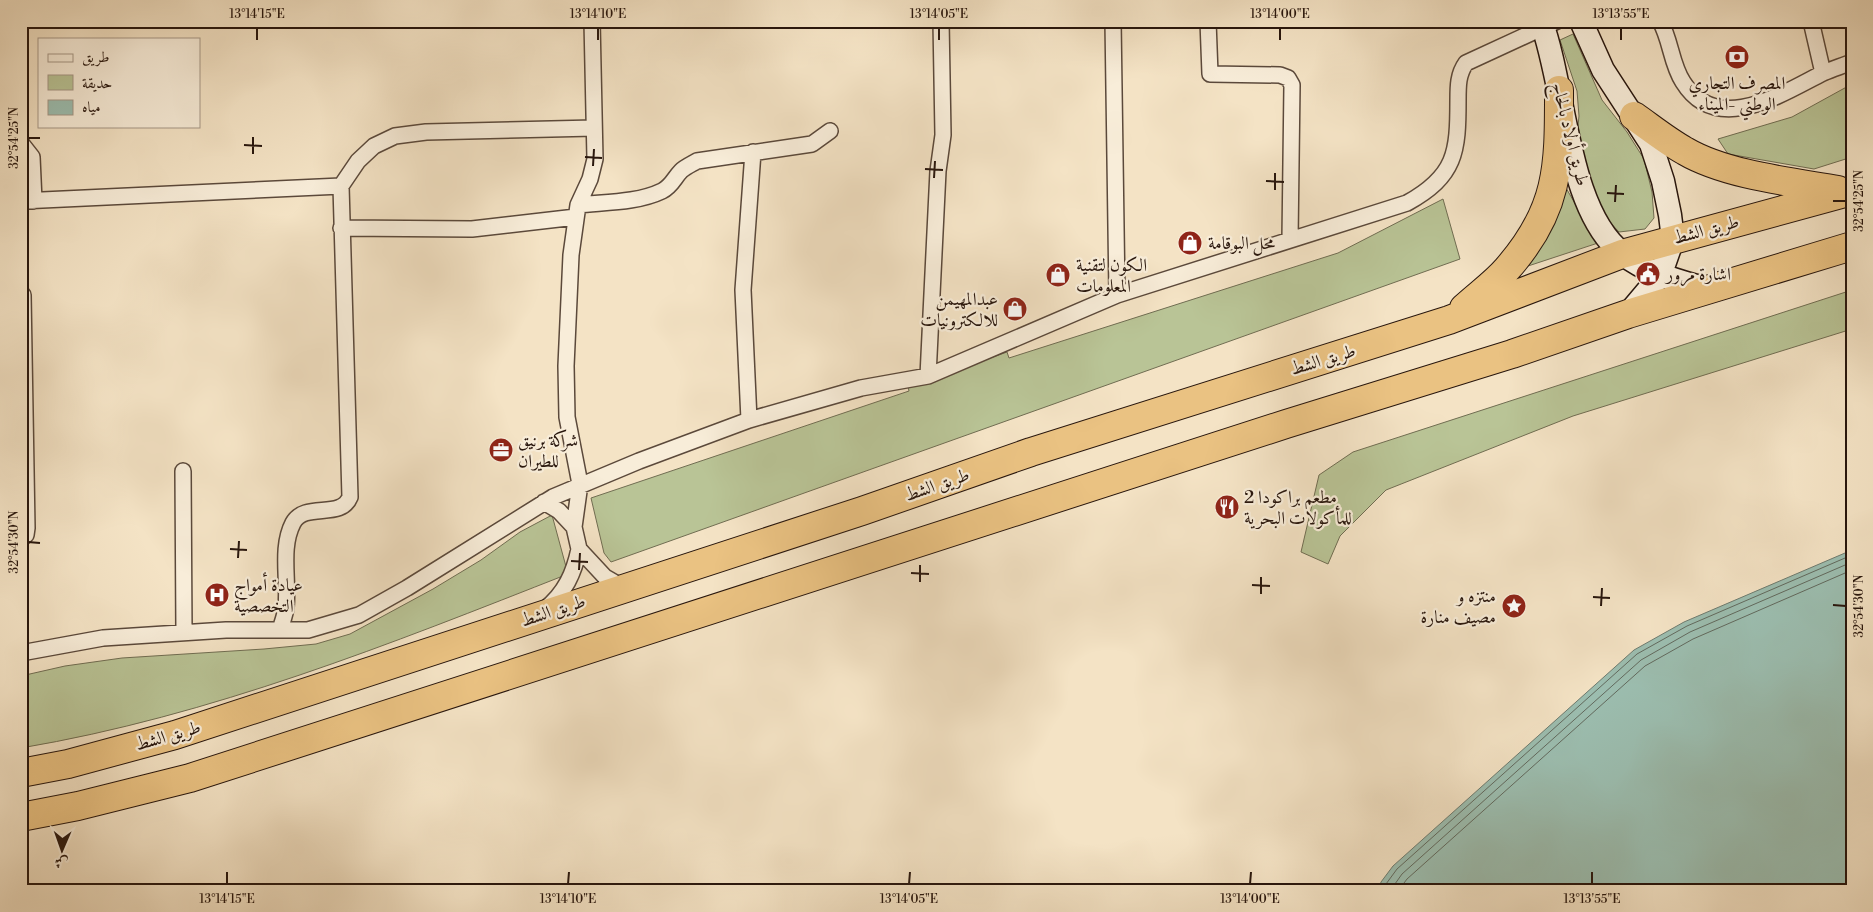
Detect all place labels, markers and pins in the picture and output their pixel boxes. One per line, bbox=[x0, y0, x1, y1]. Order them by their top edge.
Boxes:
bank icon: المصرف التجاري الوطني -الميناء bbox=[1724, 44, 1750, 70]
place label: المصرف التجاري الوطني -الميناء bbox=[1689, 72, 1786, 121]
shop icon: محل البوقامة bbox=[1177, 230, 1203, 256]
place label: محل البوقامة bbox=[1208, 232, 1275, 256]
place label: الكون لتقنية المعلومات bbox=[1076, 254, 1147, 298]
public building icon: اشارة مرور bbox=[1635, 261, 1661, 287]
shop icon: الكون لتقنية المعلومات bbox=[1045, 262, 1071, 288]
place label: اشارة مرور bbox=[1664, 263, 1731, 287]
place label: عبدالمهيمن للالكترونيات bbox=[920, 288, 998, 332]
shop icon: عبدالمهيمن للالكترونيات bbox=[1002, 296, 1028, 322]
place label: شركة برنيق للطيران bbox=[518, 429, 578, 473]
office icon: شركة برنيق للطيران bbox=[488, 437, 514, 463]
place label: مطعم براكودا 2 للمأكولات البحرية bbox=[1244, 486, 1352, 530]
restaurant icon: مطعم براكودا 2 للمأكولات البحرية bbox=[1214, 494, 1240, 520]
place label: عيادة أمواج التخصصية bbox=[234, 572, 303, 618]
hospital icon: عيادة أمواج التخصصية bbox=[204, 582, 230, 608]
place label: منتزه و مصيف منارة bbox=[1420, 585, 1496, 629]
place icon: منتزه و مصيف منارة bbox=[1501, 593, 1527, 619]

